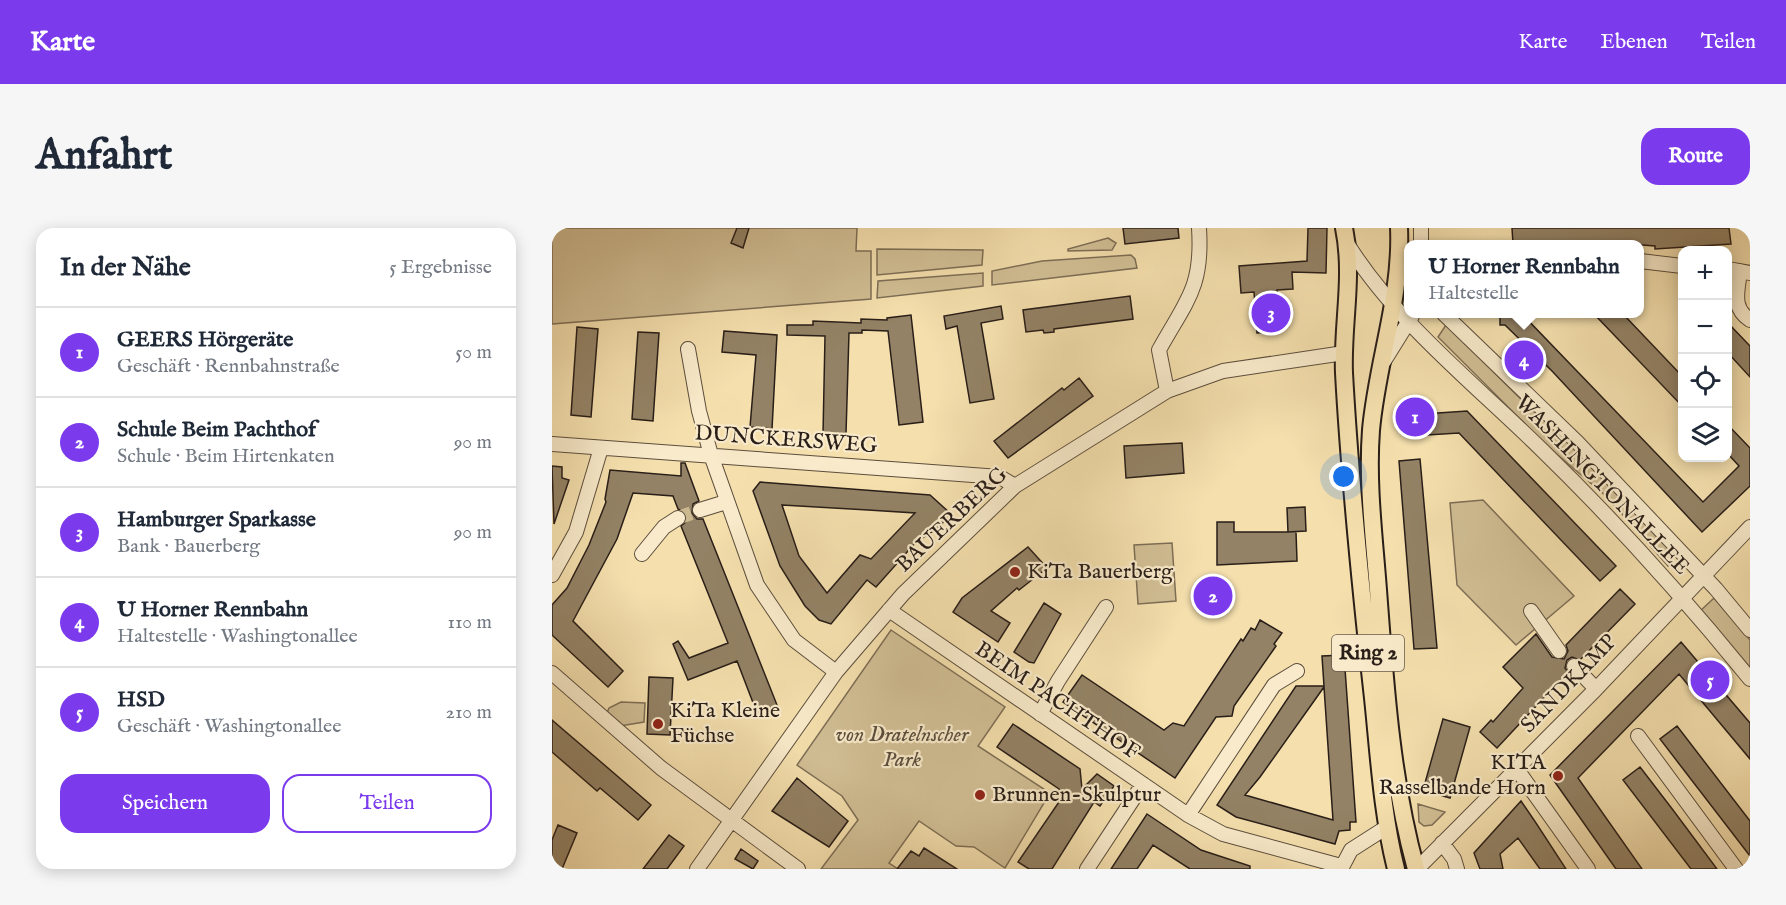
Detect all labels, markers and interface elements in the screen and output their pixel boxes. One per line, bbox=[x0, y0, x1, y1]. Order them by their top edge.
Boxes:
text: Karte bbox=[30, 25, 95, 60]
text: Karte bbox=[1519, 29, 1567, 56]
text: Ebenen bbox=[1600, 29, 1668, 56]
text: Teilen bbox=[1701, 29, 1756, 56]
button: Route bbox=[1641, 128, 1750, 185]
text: Anfahrt bbox=[36, 130, 172, 183]
popup bbox=[1404, 240, 1644, 318]
map controls bbox=[1678, 246, 1732, 462]
button: + bbox=[1678, 246, 1732, 300]
text: In der Nähe bbox=[60, 251, 191, 284]
text: U Horner Rennbahn bbox=[1428, 253, 1620, 281]
text: 5 Ergebnisse bbox=[389, 255, 492, 280]
text: Haltestelle bbox=[1428, 281, 1519, 306]
pin: 3 bbox=[1252, 290, 1290, 335]
button: − bbox=[1678, 300, 1732, 354]
text: GEERS Hörgeräte bbox=[117, 326, 293, 354]
pin: 4 bbox=[1504, 338, 1544, 382]
text: 1 bbox=[76, 340, 83, 365]
text: 50 m bbox=[455, 340, 492, 365]
text: Geschäft · Rennbahnstraße bbox=[117, 354, 340, 379]
button: locate bbox=[1678, 354, 1732, 408]
street label: WASHINGTONALLEE bbox=[1509, 389, 1695, 581]
pin: 1 bbox=[1396, 394, 1434, 440]
button: layers bbox=[1678, 408, 1732, 462]
text: Schule Beim Pachthof bbox=[117, 416, 316, 444]
street label: DUNCKERSWEG bbox=[694, 420, 879, 460]
text: 2 bbox=[75, 430, 84, 455]
text: 90 m bbox=[454, 430, 492, 455]
text: Schule · Beim Hirtenkaten bbox=[117, 444, 335, 469]
street label: BAUERBERG bbox=[890, 461, 1014, 579]
your location bbox=[1329, 462, 1358, 491]
text: Hamburger Sparkasse bbox=[117, 506, 316, 534]
text: 3 bbox=[76, 520, 83, 545]
text: 90 m bbox=[454, 520, 492, 545]
text: Bank · Bauerberg bbox=[117, 534, 260, 559]
place label: KiTa Bauerberg bbox=[1027, 558, 1174, 586]
marker: KiTa Bauerberg bbox=[1008, 565, 1022, 579]
pin: 2 bbox=[1194, 574, 1232, 619]
text: U Horner Rennbahn bbox=[117, 596, 308, 624]
text: 4 bbox=[75, 610, 84, 635]
text: 110 m bbox=[448, 610, 492, 635]
text: Haltestelle · Washingtonallee bbox=[117, 624, 358, 649]
street label: SANDKAMP bbox=[1515, 628, 1623, 739]
road number: Ring 2 bbox=[1332, 635, 1404, 671]
street label: BEIM PACHTHOF bbox=[969, 636, 1145, 767]
pin: 5 bbox=[1690, 658, 1730, 702]
text: HSD bbox=[117, 686, 165, 714]
place label: KiTa Kleine Füchse bbox=[670, 697, 780, 750]
text: 5 bbox=[76, 700, 83, 725]
text: 210 m bbox=[446, 700, 492, 725]
text: Geschäft · Washingtonallee bbox=[117, 714, 341, 739]
marker: KiTa Kleine Füchse bbox=[651, 717, 665, 731]
park label: von Dratelnscher Park bbox=[836, 721, 970, 774]
place label: KITA Rasselbande Horn bbox=[1379, 749, 1547, 802]
marker: KITA Rasselbande Horn bbox=[1551, 769, 1565, 783]
button: Speichern bbox=[60, 774, 270, 833]
button: Teilen bbox=[282, 774, 492, 833]
place label: Brunnen-Skulptur bbox=[992, 781, 1161, 809]
marker: Brunnen-Skulptur bbox=[973, 788, 987, 802]

